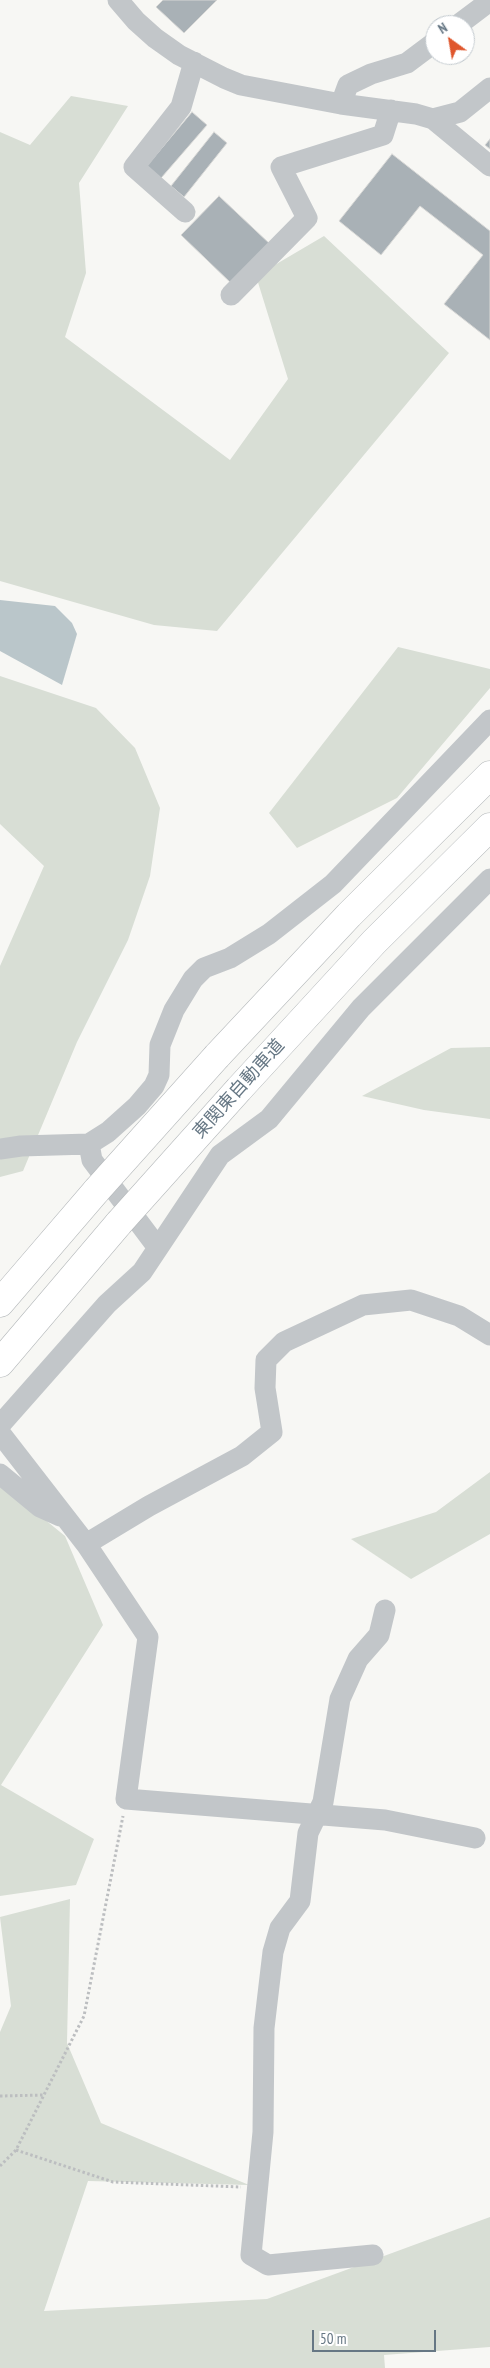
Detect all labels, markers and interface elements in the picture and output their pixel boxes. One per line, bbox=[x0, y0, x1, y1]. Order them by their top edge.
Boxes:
north arrow bbox=[425, 15, 475, 65]
text: N bbox=[435, 18, 451, 38]
street label: 東関東自動車道 bbox=[189, 1035, 289, 1143]
scale bar bbox=[315, 2320, 439, 2352]
text: 50 m bbox=[320, 2329, 346, 2348]

